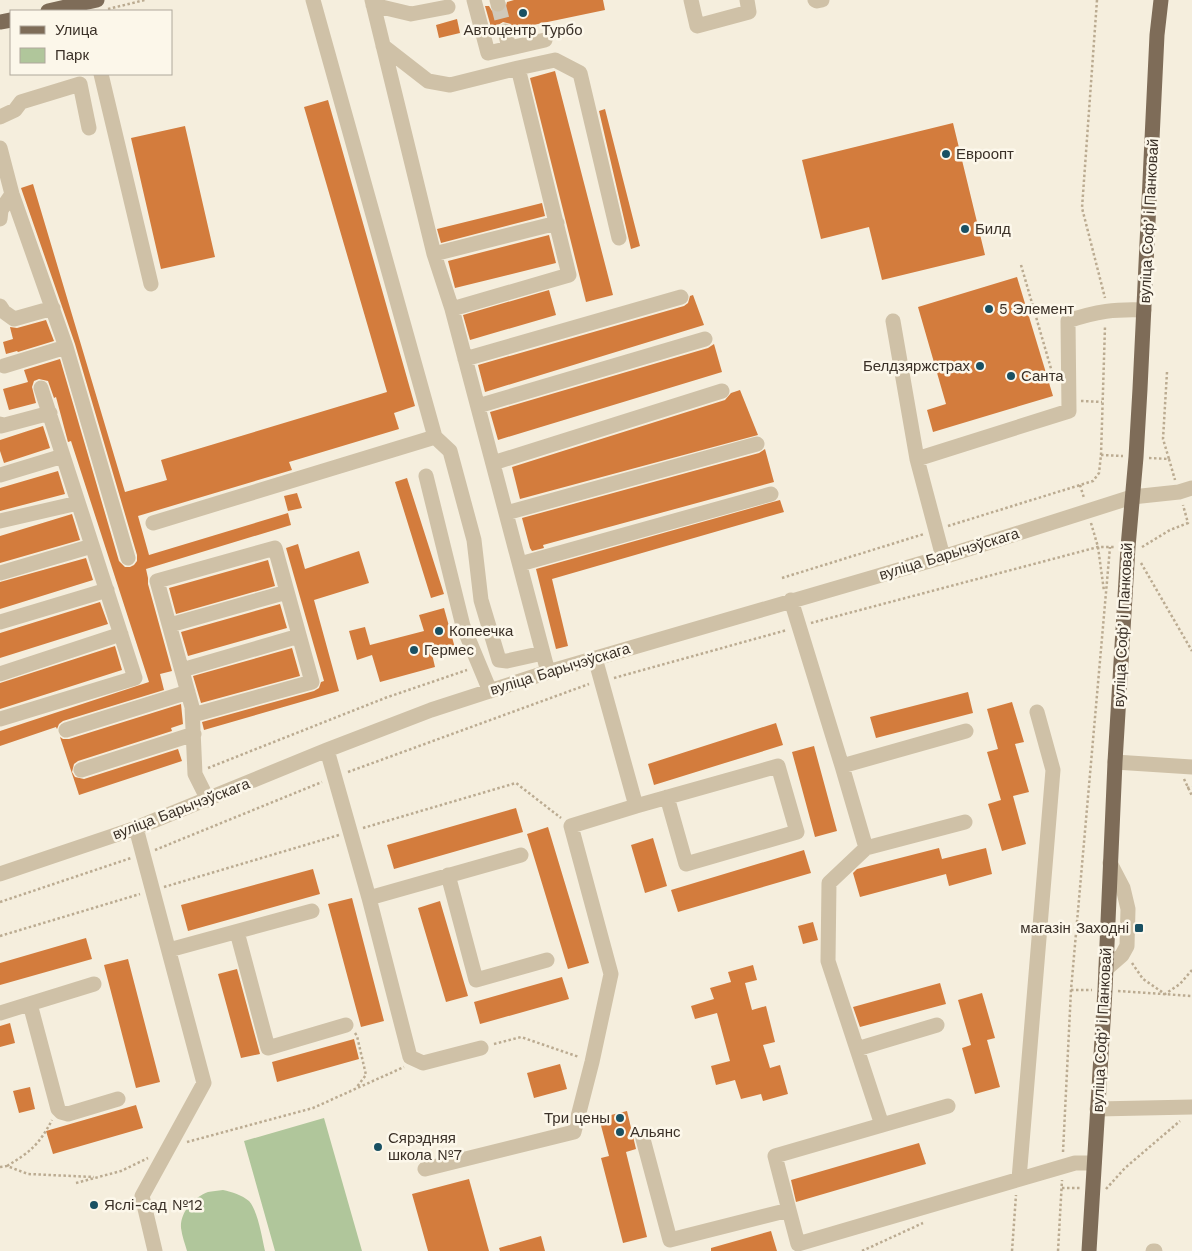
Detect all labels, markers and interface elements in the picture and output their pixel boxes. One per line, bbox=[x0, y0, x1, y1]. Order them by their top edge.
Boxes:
marker: Автоцентр Турбо bbox=[517, 7, 529, 19]
legend bbox=[10, 10, 172, 75]
text: Улица bbox=[55, 21, 98, 39]
place label: Автоцентр Турбо bbox=[464, 21, 583, 39]
text: Парк bbox=[55, 46, 89, 64]
street label: вуліца Софʼі Панковай bbox=[1136, 138, 1162, 304]
place label: Евроопт bbox=[956, 145, 1014, 163]
marker: Евроопт bbox=[940, 148, 952, 160]
place label: Билд bbox=[975, 220, 1011, 238]
marker: Билд bbox=[959, 223, 971, 235]
place label: 5 Элемент bbox=[999, 300, 1074, 318]
marker: 5 Элемент bbox=[983, 303, 995, 315]
place label: Белдзяржстрах bbox=[863, 357, 970, 375]
marker: Белдзяржстрах bbox=[974, 360, 986, 372]
place label: Санта bbox=[1021, 367, 1064, 385]
marker: Санта bbox=[1005, 370, 1017, 382]
street label: вуліца Барычэўскага bbox=[877, 524, 1022, 584]
street label: вуліца Софʼі Панковай bbox=[1110, 542, 1136, 708]
place label: Копеечка bbox=[449, 622, 514, 640]
marker: Копеечка bbox=[433, 625, 445, 637]
street label: вуліца Барычэўскага bbox=[488, 639, 633, 699]
place label: Гермес bbox=[424, 641, 474, 659]
marker: Гермес bbox=[408, 644, 420, 656]
street label: вуліца Барычэўскага bbox=[110, 774, 253, 843]
place label: магазін Заходні bbox=[1020, 919, 1129, 937]
marker: магазін Заходні bbox=[1133, 922, 1145, 934]
street label: вуліца Софʼі Панковай bbox=[1089, 947, 1115, 1113]
place label: Три цены bbox=[544, 1109, 610, 1127]
marker: Три цены bbox=[614, 1112, 626, 1124]
place label: Альянс bbox=[630, 1123, 681, 1141]
marker: Альянс bbox=[614, 1126, 626, 1138]
place label: Сярэдняя школа №7 bbox=[388, 1129, 462, 1164]
marker: Сярэдняя школа №7 bbox=[372, 1141, 384, 1153]
place label: Яслі-сад №12 bbox=[104, 1196, 203, 1214]
marker: Яслі-сад №12 bbox=[88, 1199, 100, 1211]

